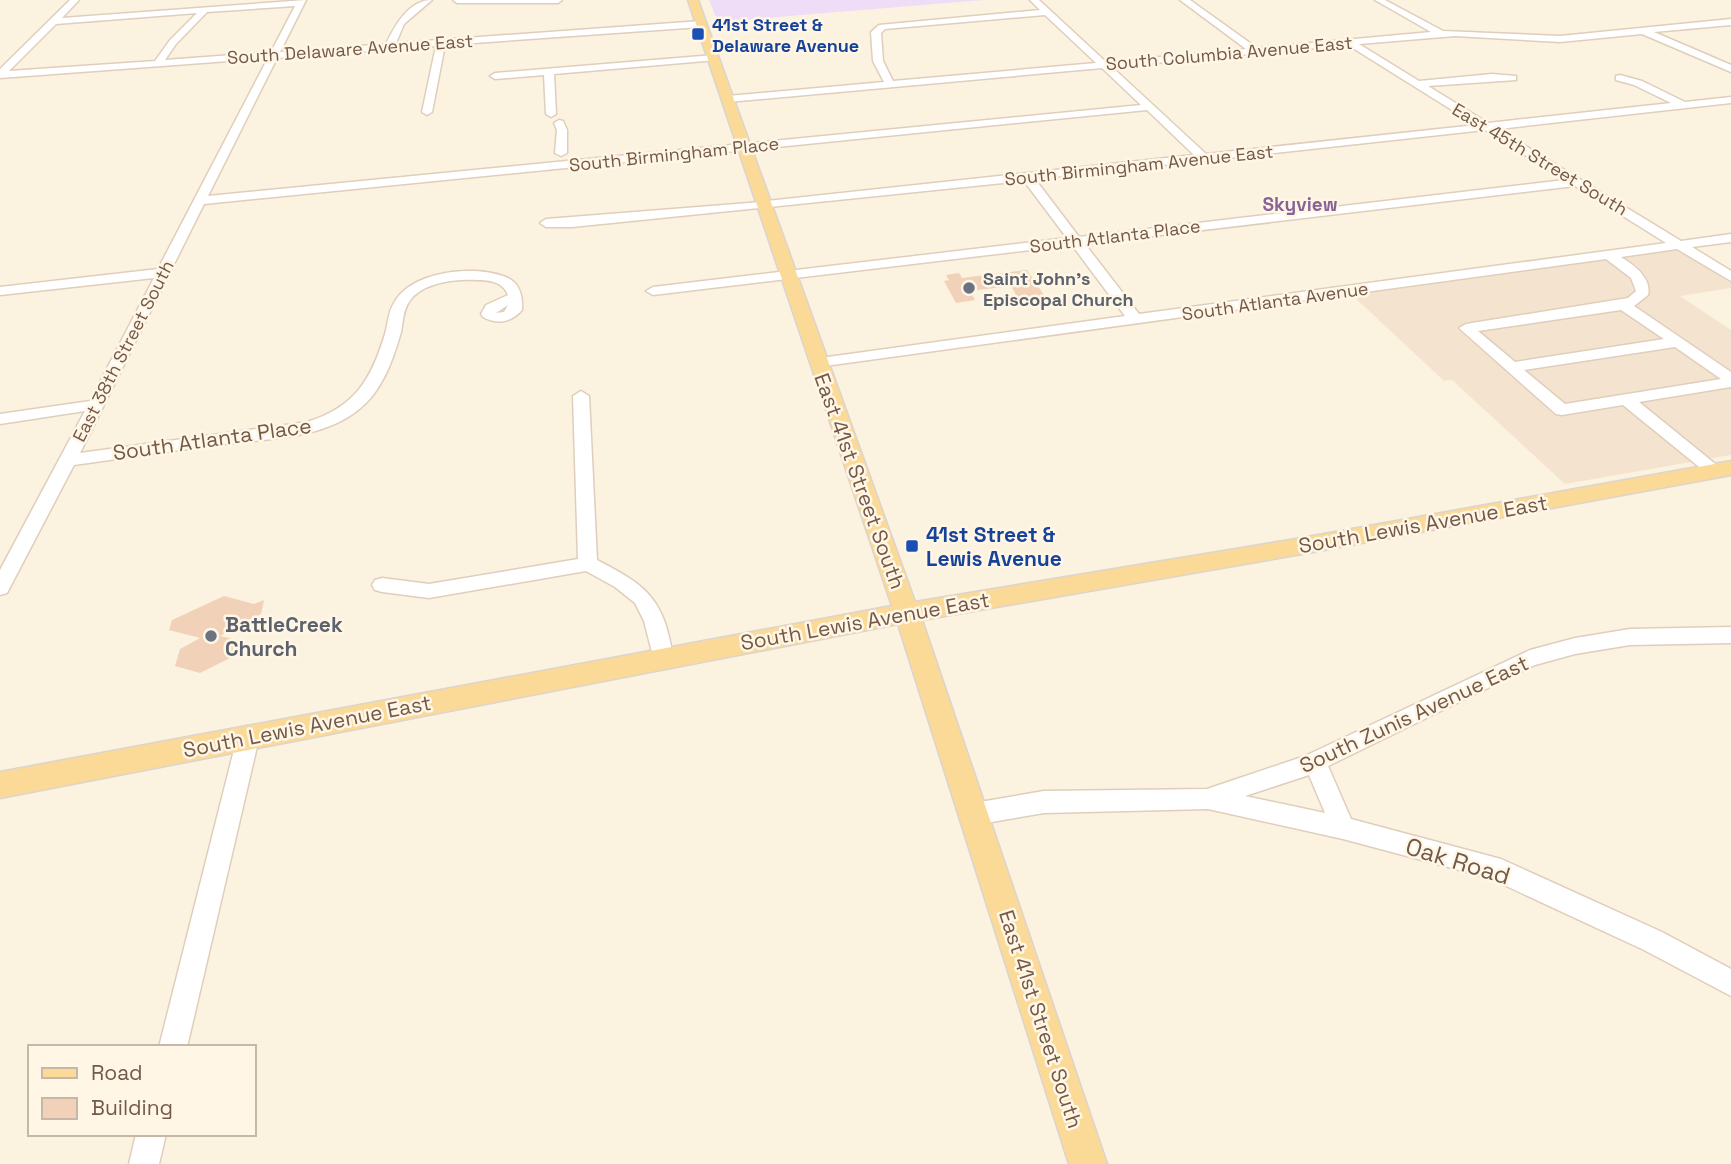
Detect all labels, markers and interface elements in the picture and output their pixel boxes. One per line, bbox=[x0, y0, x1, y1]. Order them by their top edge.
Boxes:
place label: 41st Street & Delaware Avenue bbox=[712, 13, 859, 57]
marker: 41st Street & Delaware Avenue bbox=[690, 26, 706, 42]
street label: South Delaware Avenue East bbox=[226, 29, 474, 69]
street label: South Columbia Avenue East bbox=[1105, 31, 1353, 75]
street label: East 45th Street South bbox=[1448, 97, 1632, 221]
street label: South Birmingham Place bbox=[568, 132, 780, 176]
street label: South Birmingham Avenue East bbox=[1003, 139, 1275, 191]
district label: Skyview bbox=[1262, 192, 1338, 217]
street label: South Atlanta Place bbox=[1028, 214, 1202, 258]
street label: East 38th Street South bbox=[67, 256, 179, 446]
place label: Saint John's Episcopal Church bbox=[983, 267, 1134, 311]
street label: South Atlanta Avenue bbox=[1180, 277, 1370, 325]
marker: Saint John's Episcopal Church bbox=[961, 280, 977, 296]
street label: East 41st Street South bbox=[808, 369, 912, 593]
street label: South Atlanta Place bbox=[111, 412, 313, 466]
street label: South Lewis Avenue East bbox=[1296, 489, 1550, 559]
place label: 41st Street & Lewis Avenue bbox=[926, 521, 1062, 572]
marker: 41st Street & Lewis Avenue bbox=[904, 538, 920, 554]
street label: South Lewis Avenue East bbox=[738, 586, 992, 656]
place label: BattleCreek Church bbox=[225, 611, 343, 662]
marker: BattleCreek Church bbox=[203, 628, 219, 644]
street label: South Zunis Avenue East bbox=[1295, 649, 1533, 779]
street label: South Lewis Avenue East bbox=[181, 689, 433, 763]
street label: Oak Road bbox=[1402, 830, 1514, 892]
street label: East 41st Street South bbox=[993, 907, 1089, 1131]
legend bbox=[28, 1045, 256, 1136]
text: Road bbox=[91, 1059, 143, 1086]
text: Building bbox=[91, 1094, 173, 1121]

